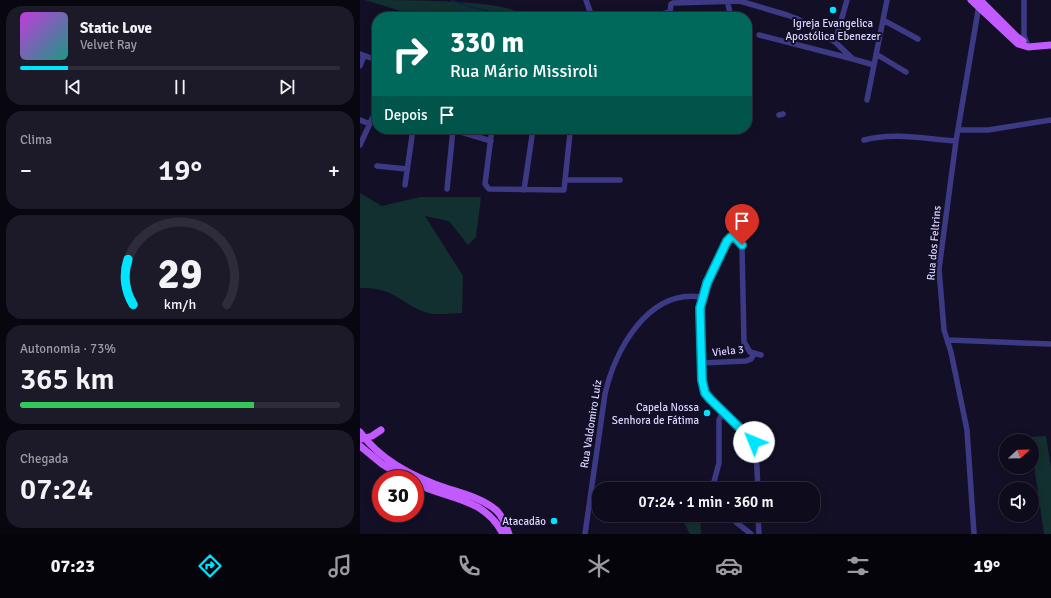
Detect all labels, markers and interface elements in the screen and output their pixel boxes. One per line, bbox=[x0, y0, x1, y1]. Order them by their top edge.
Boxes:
marker: Igreja Evangelica Apostólica Ebenezer bbox=[828, 5, 838, 15]
place label: Igreja Evangelica Apostólica Ebenezer bbox=[785, 17, 881, 43]
text: Static Love bbox=[80, 19, 152, 37]
text: 330 m bbox=[450, 26, 524, 60]
icon: right bbox=[384, 28, 436, 80]
text: Velvet Ray bbox=[80, 37, 137, 53]
text: Rua Mário Missiroli bbox=[450, 60, 598, 82]
icon: previous bbox=[62, 76, 84, 98]
icon: pause bbox=[169, 76, 191, 98]
icon: next bbox=[276, 76, 298, 98]
icon: arrive bbox=[436, 104, 458, 126]
text: Depois bbox=[384, 106, 428, 124]
text: Clima bbox=[20, 132, 52, 148]
text: 19° bbox=[158, 152, 202, 189]
text: − bbox=[20, 157, 32, 184]
text: + bbox=[328, 157, 340, 184]
pin bbox=[725, 204, 759, 245]
street label: Rua dos Feltrins bbox=[924, 205, 944, 281]
icon: arrive bbox=[731, 210, 753, 232]
text: 29 bbox=[158, 249, 202, 300]
text: km/h bbox=[164, 296, 196, 313]
text: Autonomia · 73% bbox=[20, 341, 116, 357]
street label: Viela 3 bbox=[711, 343, 745, 359]
text: 365 km bbox=[20, 361, 115, 398]
street label: Rua Valdomiro Luíz bbox=[578, 379, 604, 469]
place label: Capela Nossa Senhora de Fátima bbox=[612, 401, 699, 427]
marker: Capela Nossa Senhora de Fátima bbox=[702, 408, 712, 418]
position arrow bbox=[733, 421, 775, 463]
north arrow bbox=[999, 434, 1039, 474]
map controls bbox=[999, 434, 1039, 522]
text: Chegada bbox=[20, 451, 68, 467]
speed limit sign: 30 bbox=[372, 470, 424, 522]
text: 07:24 bbox=[20, 471, 93, 508]
button: sound bbox=[999, 482, 1039, 522]
text: 07:24 · 1 min · 360 m bbox=[639, 493, 773, 511]
place label: Atacadão bbox=[502, 515, 546, 528]
marker: Atacadão bbox=[549, 516, 559, 526]
icon: directions bbox=[196, 552, 224, 580]
icon: music bbox=[326, 552, 354, 580]
icon: phone bbox=[455, 552, 483, 580]
icon: climate bbox=[585, 552, 613, 580]
icon: car bbox=[715, 552, 743, 580]
icon: filters bbox=[844, 552, 872, 580]
text: 07:23 bbox=[51, 555, 95, 577]
text: 19° bbox=[974, 555, 1000, 577]

